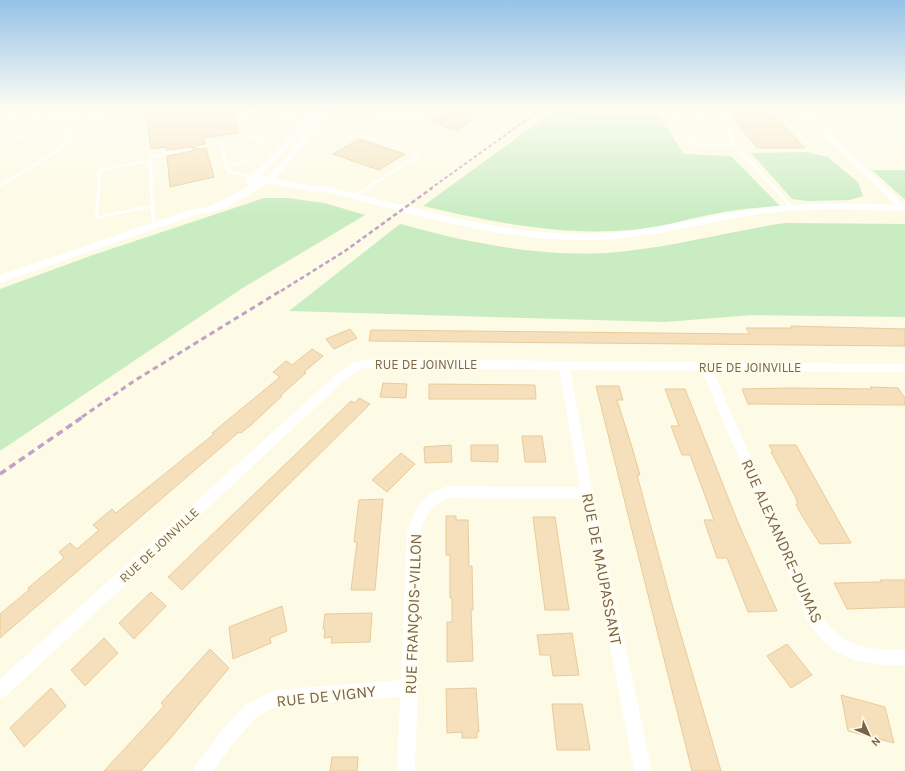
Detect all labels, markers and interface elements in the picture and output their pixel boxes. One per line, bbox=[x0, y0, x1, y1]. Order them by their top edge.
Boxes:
street label: RUE DE JOINVILLE bbox=[375, 357, 477, 372]
street label: RUE DE JOINVILLE bbox=[699, 360, 801, 375]
street label: RUE ALEXANDRE-DUMAS bbox=[737, 456, 827, 626]
street label: RUE DE MAUPASSANT bbox=[578, 491, 626, 647]
street label: RUE DE JOINVILLE bbox=[116, 505, 202, 585]
street label: RUE FRANÇOIS-VILLON bbox=[401, 533, 425, 695]
street label: RUE DE VIGNY bbox=[275, 681, 377, 711]
north arrow bbox=[849, 715, 889, 755]
text: N bbox=[868, 734, 883, 749]

